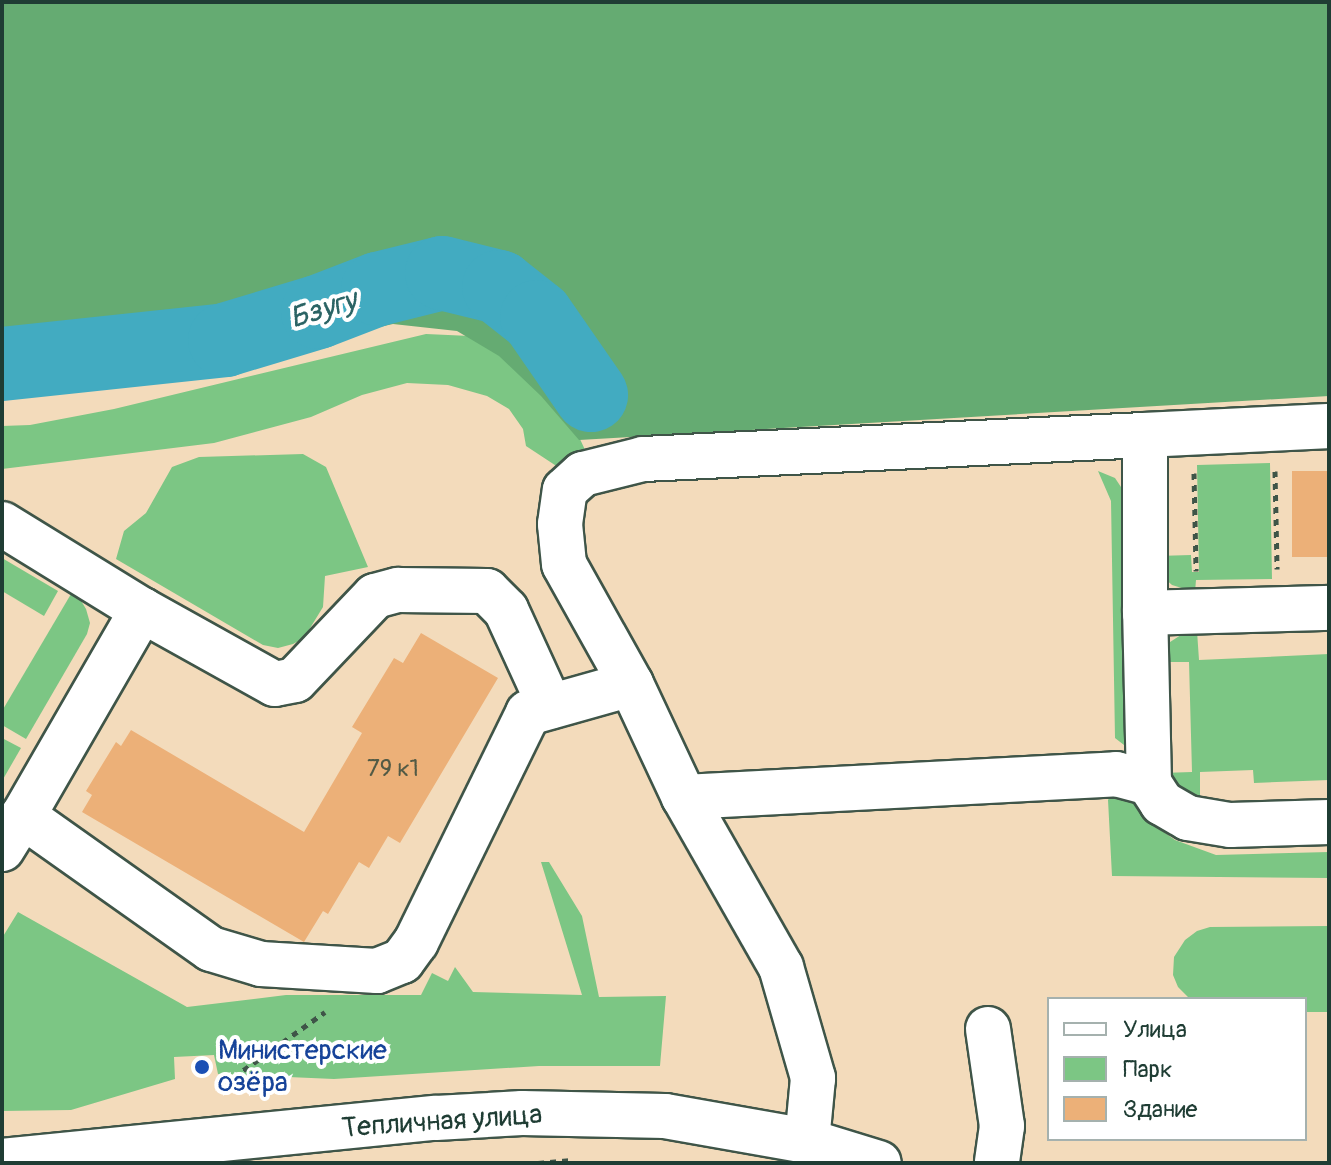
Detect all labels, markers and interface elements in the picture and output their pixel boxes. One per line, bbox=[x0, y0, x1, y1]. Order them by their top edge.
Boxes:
water label: Бзугу bbox=[285, 283, 361, 337]
house number: 79 к1 bbox=[367, 755, 419, 783]
legend bbox=[1047, 997, 1307, 1141]
text: Улица bbox=[1123, 1015, 1187, 1044]
place label: Министерские озёра bbox=[218, 1034, 387, 1100]
text: Парк bbox=[1123, 1055, 1172, 1084]
marker: Министерские озёра bbox=[193, 1058, 211, 1076]
text: Здание bbox=[1123, 1095, 1197, 1124]
street label: Тепличная улица bbox=[341, 1098, 543, 1146]

